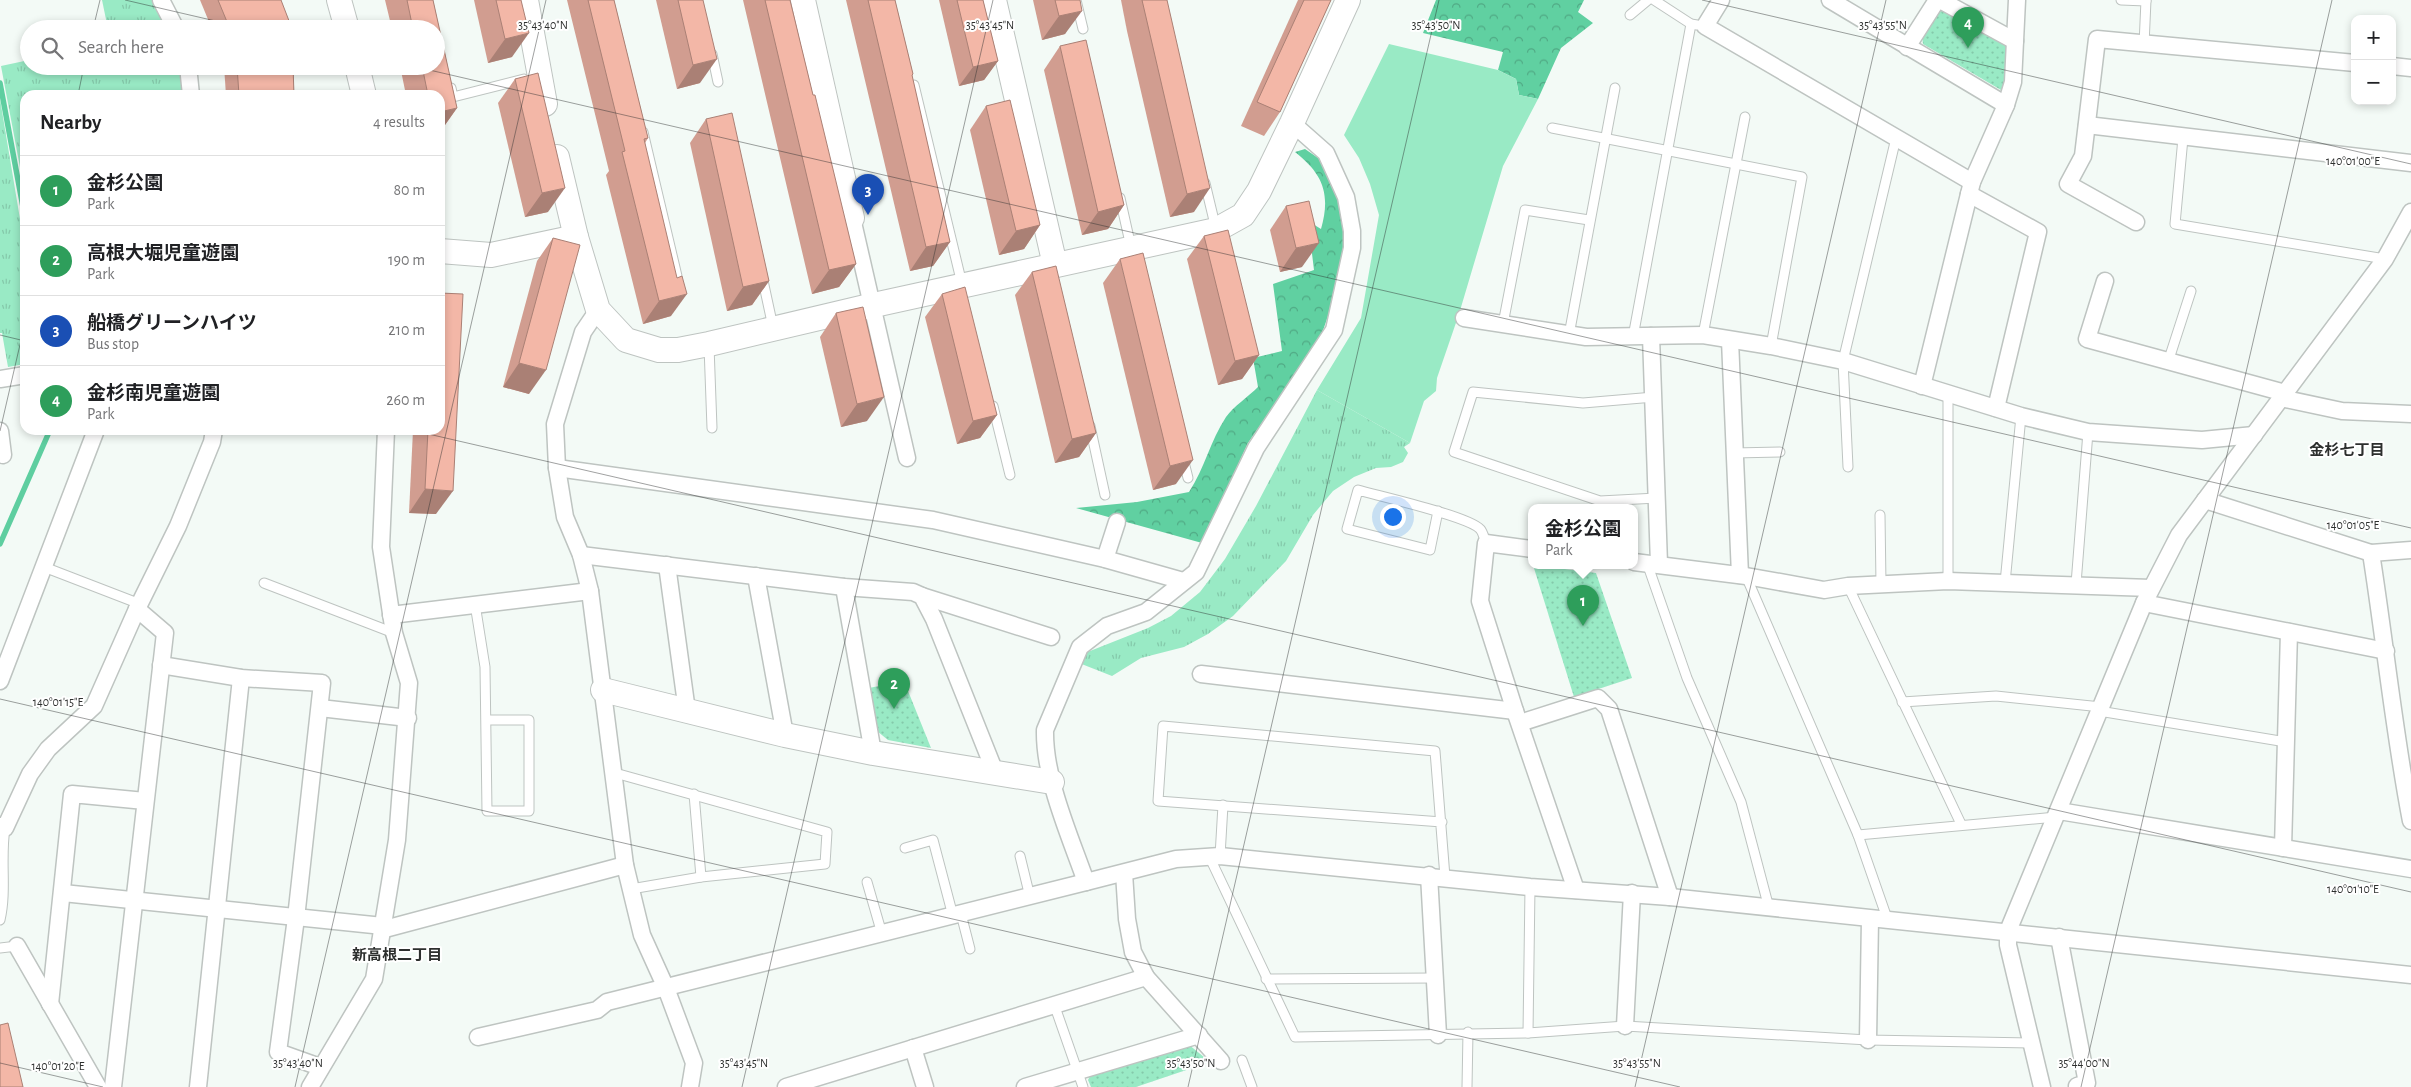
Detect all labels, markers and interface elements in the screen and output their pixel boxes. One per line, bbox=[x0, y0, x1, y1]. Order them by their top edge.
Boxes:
pin: 4 bbox=[1952, 7, 1984, 48]
map controls bbox=[2351, 15, 2396, 105]
button: + bbox=[2351, 15, 2396, 60]
text: 35°43'40"N bbox=[518, 19, 568, 31]
text: 35°43'45"N bbox=[966, 19, 1014, 31]
text: 35°43'50"N bbox=[1411, 19, 1461, 31]
text: 35°43'55"N bbox=[1859, 19, 1907, 31]
search box bbox=[20, 20, 445, 75]
icon: search bbox=[38, 34, 66, 62]
text: Search here bbox=[78, 38, 164, 57]
button: − bbox=[2351, 60, 2396, 105]
text: Nearby bbox=[40, 112, 101, 133]
text: 4 results bbox=[373, 114, 425, 130]
text: 140°01'00"E bbox=[2326, 155, 2380, 167]
text: 金杉公園 bbox=[87, 174, 163, 193]
pin: 3 bbox=[852, 174, 884, 215]
text: 1 bbox=[53, 182, 59, 198]
text: 80 m bbox=[394, 182, 425, 198]
text: Park bbox=[87, 196, 115, 212]
text: 高根大堀児童遊園 bbox=[87, 244, 239, 263]
text: 2 bbox=[52, 252, 60, 268]
text: 190 m bbox=[388, 252, 425, 268]
text: Park bbox=[87, 266, 115, 282]
text: 船橋グリーンハイツ bbox=[87, 314, 257, 333]
text: 3 bbox=[53, 322, 59, 338]
text: 210 m bbox=[388, 322, 425, 338]
text: Bus stop bbox=[87, 336, 139, 352]
text: 金杉南児童遊園 bbox=[87, 384, 220, 403]
text: 4 bbox=[52, 392, 60, 408]
text: 260 m bbox=[386, 392, 425, 408]
text: Park bbox=[87, 406, 115, 422]
district label: 金杉七丁目 bbox=[2309, 442, 2385, 458]
your location bbox=[1380, 504, 1406, 530]
popup bbox=[1528, 504, 1638, 569]
text: 140°01'05"E bbox=[2327, 519, 2380, 531]
text: 金杉公園 bbox=[1545, 520, 1621, 539]
text: Park bbox=[1545, 542, 1573, 558]
pin: 1 bbox=[1567, 585, 1599, 626]
pin: 2 bbox=[878, 668, 910, 709]
text: 140°01'15"E bbox=[33, 696, 83, 708]
text: 140°01'10"E bbox=[2327, 883, 2379, 895]
district label: 新高根二丁目 bbox=[352, 947, 442, 963]
text: 35°43'40"N bbox=[273, 1057, 323, 1069]
text: 35°43'45"N bbox=[720, 1057, 768, 1069]
text: 35°43'50"N bbox=[1166, 1057, 1216, 1069]
text: 35°43'55"N bbox=[1613, 1057, 1661, 1069]
text: 35°44'00"N bbox=[2058, 1057, 2110, 1069]
text: 140°01'20"E bbox=[31, 1060, 85, 1072]

